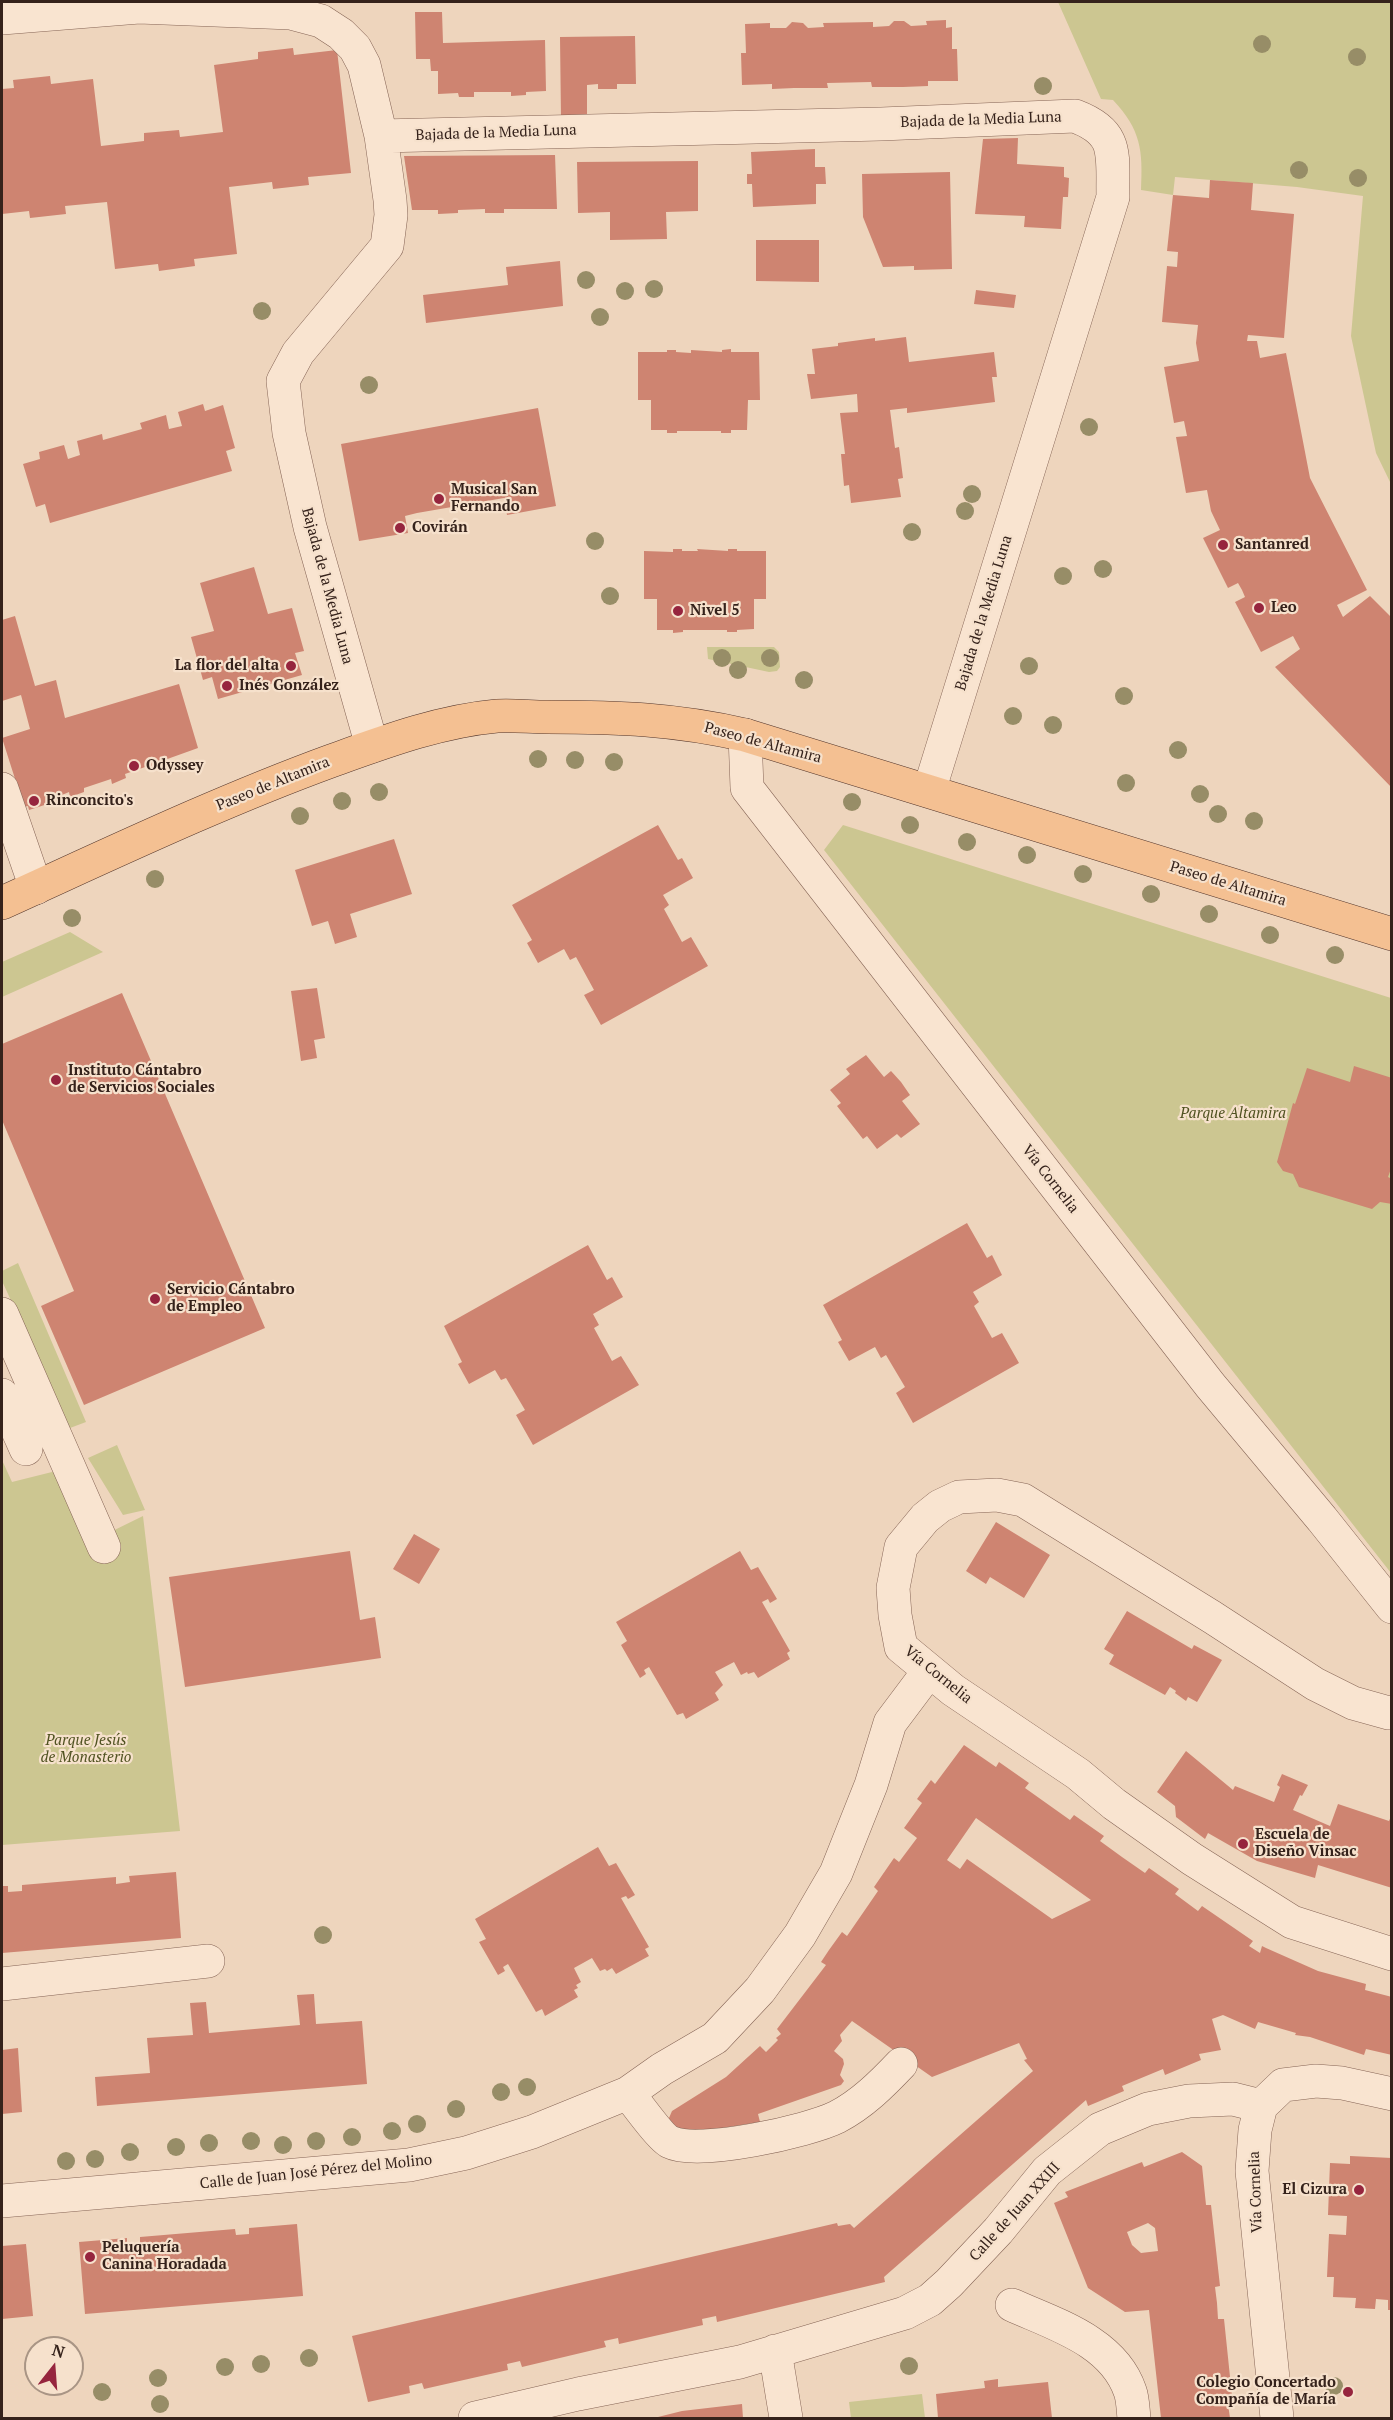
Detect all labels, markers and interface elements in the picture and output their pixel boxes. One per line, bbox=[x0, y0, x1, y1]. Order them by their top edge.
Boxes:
street label: Bajada de la Media Luna bbox=[900, 108, 1062, 132]
street label: Bajada de la Media Luna bbox=[415, 121, 577, 145]
place label: Musical San Fernando bbox=[451, 481, 537, 516]
marker: Musical San Fernando bbox=[432, 492, 446, 506]
street label: Bajada de la Media Luna bbox=[297, 506, 357, 666]
place label: Covirán bbox=[412, 519, 468, 537]
marker: Covirán bbox=[393, 521, 407, 535]
street label: Bajada de la Media Luna bbox=[952, 533, 1016, 693]
place label: Santanred bbox=[1235, 536, 1309, 554]
marker: Santanred bbox=[1216, 538, 1230, 552]
place label: Leo bbox=[1271, 599, 1297, 617]
marker: Leo bbox=[1252, 601, 1266, 615]
place label: Nivel 5 bbox=[690, 602, 740, 620]
marker: Nivel 5 bbox=[671, 604, 685, 618]
place label: La flor del alta bbox=[175, 657, 279, 675]
marker: La flor del alta bbox=[284, 659, 298, 673]
place label: Inés González bbox=[239, 677, 339, 695]
marker: Inés González bbox=[220, 679, 234, 693]
street label: Paseo de Altamira bbox=[702, 719, 824, 767]
street label: Paseo de Altamira bbox=[214, 753, 332, 815]
place label: Odyssey bbox=[146, 757, 203, 775]
marker: Odyssey bbox=[127, 759, 141, 773]
place label: Rinconcito's bbox=[46, 792, 133, 810]
marker: Rinconcito's bbox=[27, 794, 41, 808]
street label: Paseo de Altamira bbox=[1168, 858, 1288, 910]
place label: Instituto Cántabro de Servicios Sociales bbox=[68, 1062, 215, 1097]
marker: Instituto Cántabro de Servicios Sociales bbox=[49, 1073, 63, 1087]
park label: Parque Altamira bbox=[1180, 1105, 1286, 1123]
street label: Vía Cornelia bbox=[1018, 1141, 1082, 1217]
place label: Servicio Cántabro de Empleo bbox=[167, 1281, 295, 1316]
marker: Servicio Cántabro de Empleo bbox=[148, 1292, 162, 1306]
street label: Vía Cornelia bbox=[901, 1642, 975, 1708]
park label: Parque Jesús de Monasterio bbox=[41, 1732, 131, 1767]
place label: Escuela de Diseño Vinsac bbox=[1255, 1826, 1357, 1861]
marker: Escuela de Diseño Vinsac bbox=[1236, 1837, 1250, 1851]
street label: Calle de Juan José Pérez del Molino bbox=[199, 2151, 433, 2193]
street label: Vía Cornelia bbox=[1246, 2151, 1266, 2233]
street label: Calle de Juan XXIII bbox=[966, 2159, 1064, 2265]
place label: El Cizura bbox=[1282, 2181, 1347, 2199]
marker: El Cizura bbox=[1352, 2183, 1366, 2197]
place label: Peluquería Canina Horadada bbox=[102, 2239, 227, 2274]
marker: Peluquería Canina Horadada bbox=[83, 2250, 97, 2264]
north arrow bbox=[24, 2336, 84, 2396]
text: N bbox=[50, 2338, 68, 2363]
place label: Colegio Concertado Compañía de María bbox=[1196, 2374, 1336, 2409]
marker: Colegio Concertado Compañía de María bbox=[1341, 2385, 1355, 2399]

